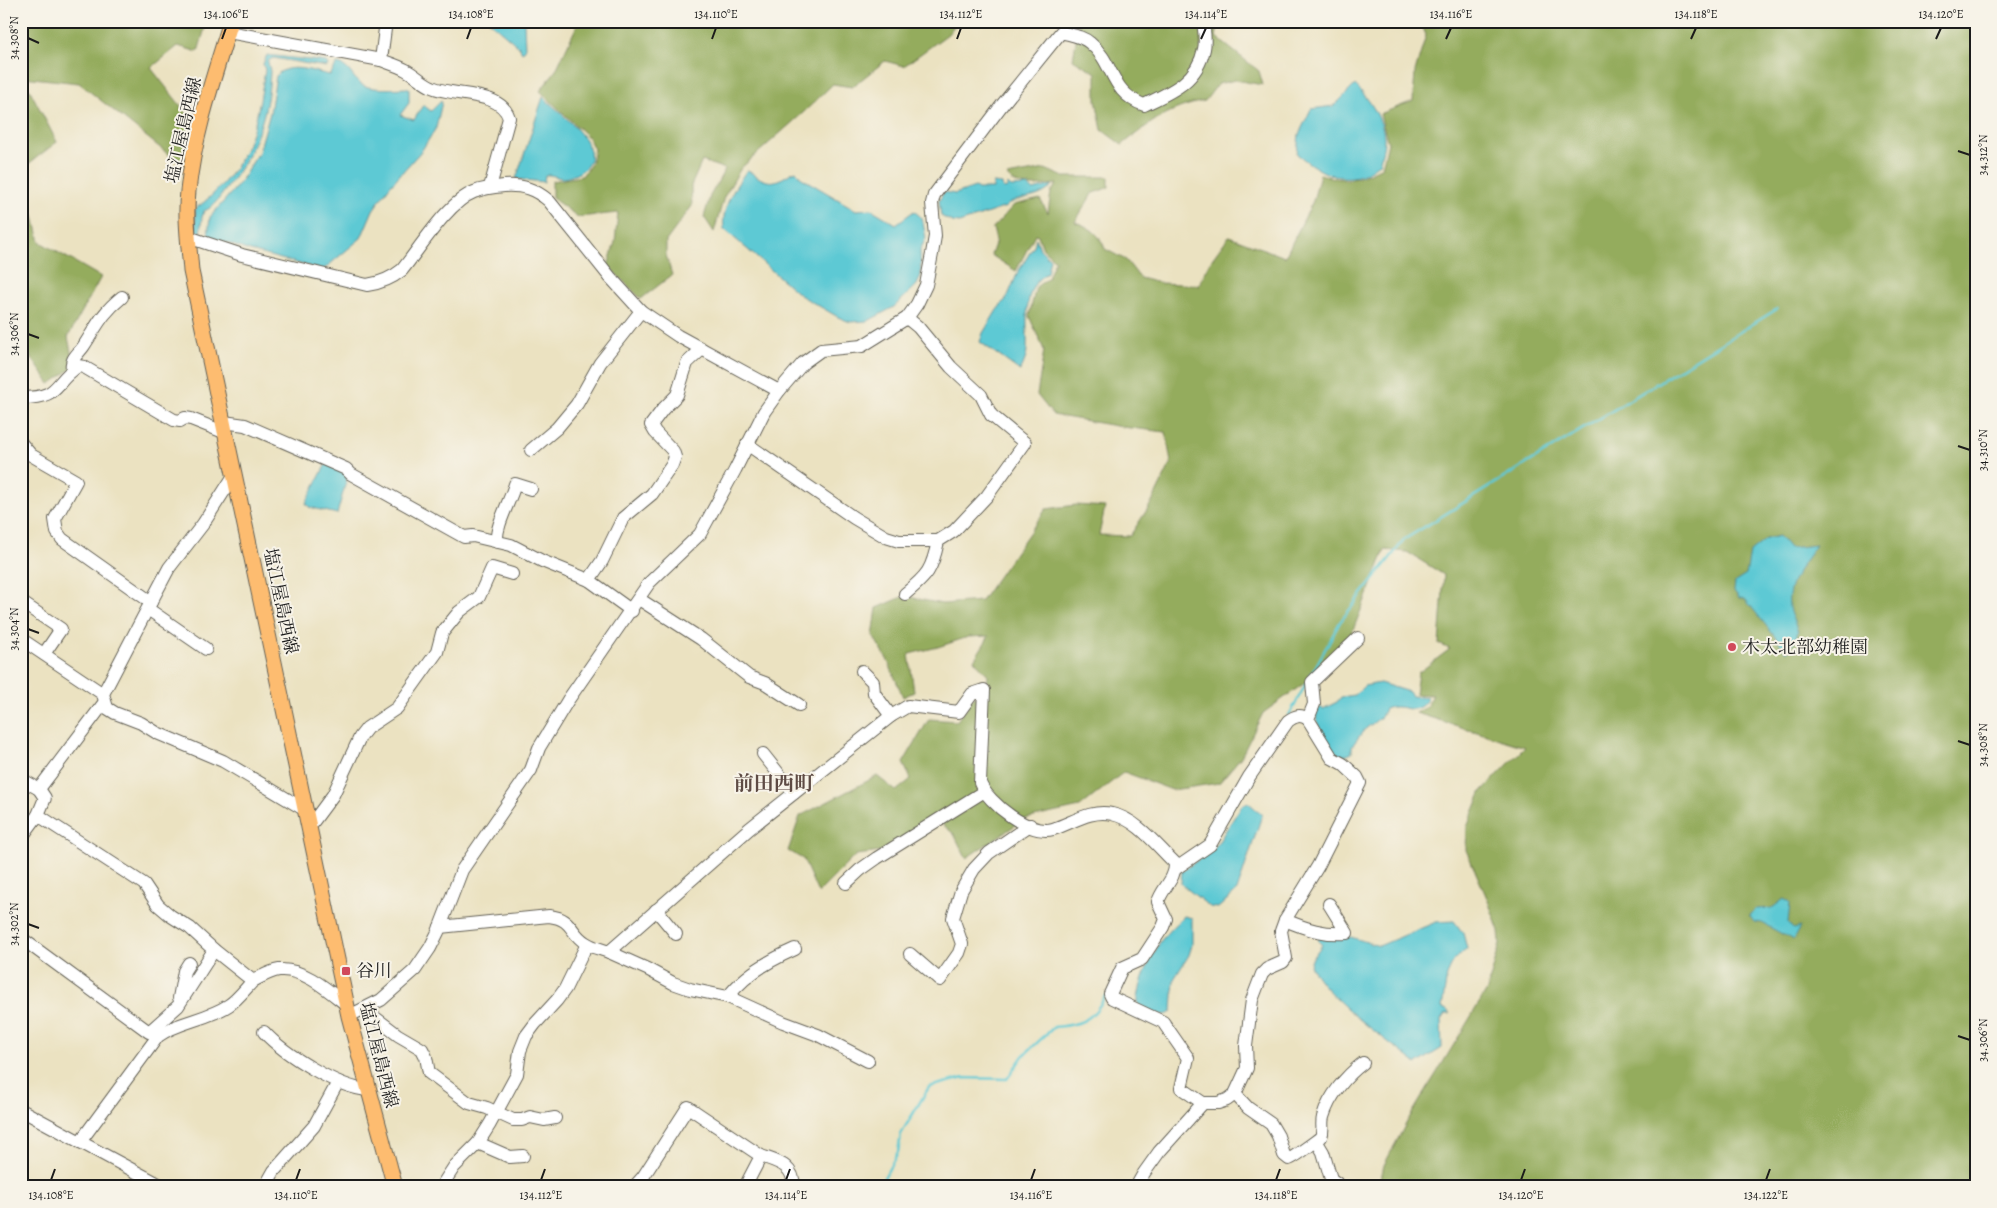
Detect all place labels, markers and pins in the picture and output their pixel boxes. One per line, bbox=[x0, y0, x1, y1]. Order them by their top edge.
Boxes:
place label: 木太北部幼稚園 bbox=[1742, 635, 1868, 659]
marker: 木太北部幼稚園 bbox=[1726, 641, 1738, 653]
place label: 谷川 bbox=[356, 959, 392, 983]
marker: 谷川 bbox=[340, 965, 352, 977]

